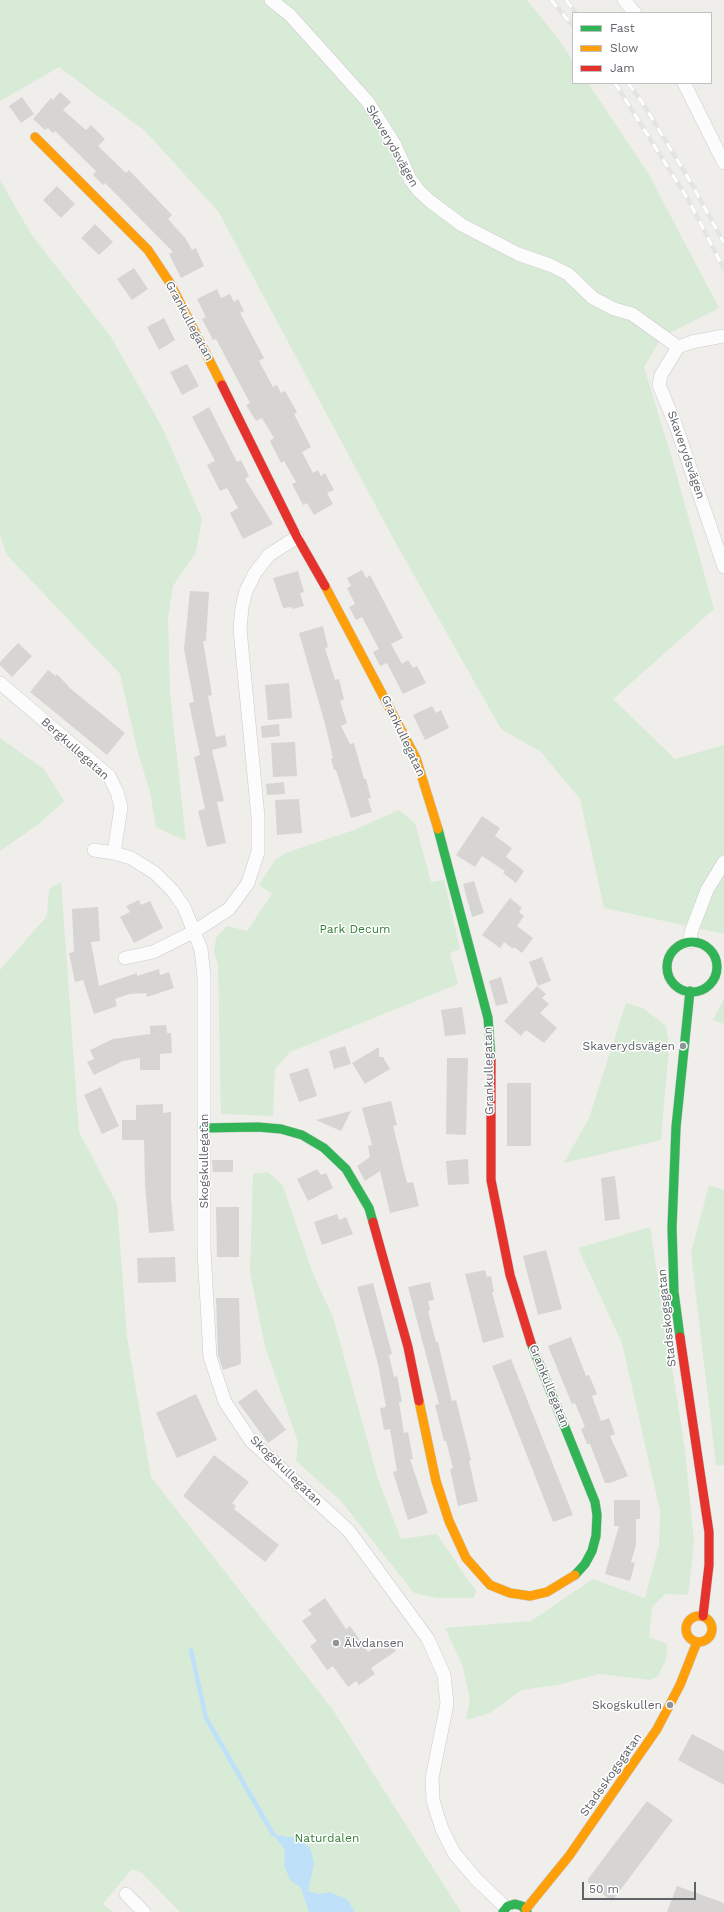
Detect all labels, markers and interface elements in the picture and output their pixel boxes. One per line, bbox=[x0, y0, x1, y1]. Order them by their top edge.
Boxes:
legend bbox=[572, 12, 712, 84]
text: Fast bbox=[610, 21, 635, 35]
text: Slow bbox=[610, 41, 638, 55]
text: Jam bbox=[610, 61, 635, 75]
street label: Skaverydsvägen bbox=[363, 102, 421, 190]
street label: Grankullegatan bbox=[162, 279, 216, 363]
street label: Skaverydsvägen bbox=[664, 409, 708, 501]
street label: Grankullegatan bbox=[378, 693, 428, 779]
street label: Bergkullegatan bbox=[38, 715, 112, 783]
park label: Park Decum bbox=[319, 922, 391, 936]
street label: Grankullegatan bbox=[481, 1027, 497, 1115]
place label: Skaverydsvägen bbox=[582, 1039, 675, 1053]
marker: Skaverydsvägen bbox=[678, 1041, 688, 1051]
street label: Skogskullegatan bbox=[197, 1114, 211, 1208]
street label: Stadsskogsgatan bbox=[655, 1268, 679, 1368]
street label: Grankullegatan bbox=[526, 1342, 572, 1430]
street label: Skogskullegatan bbox=[247, 1433, 325, 1509]
place label: Älvdansen bbox=[344, 1636, 404, 1650]
marker: Älvdansen bbox=[331, 1638, 341, 1648]
place label: Skogskullen bbox=[592, 1698, 662, 1712]
marker: Skogskullen bbox=[665, 1700, 675, 1710]
street label: Stadsskogsgatan bbox=[577, 1731, 645, 1819]
park label: Naturdalen bbox=[295, 1831, 359, 1845]
scale bar bbox=[584, 1874, 698, 1900]
text: 50 m bbox=[589, 1882, 619, 1896]

